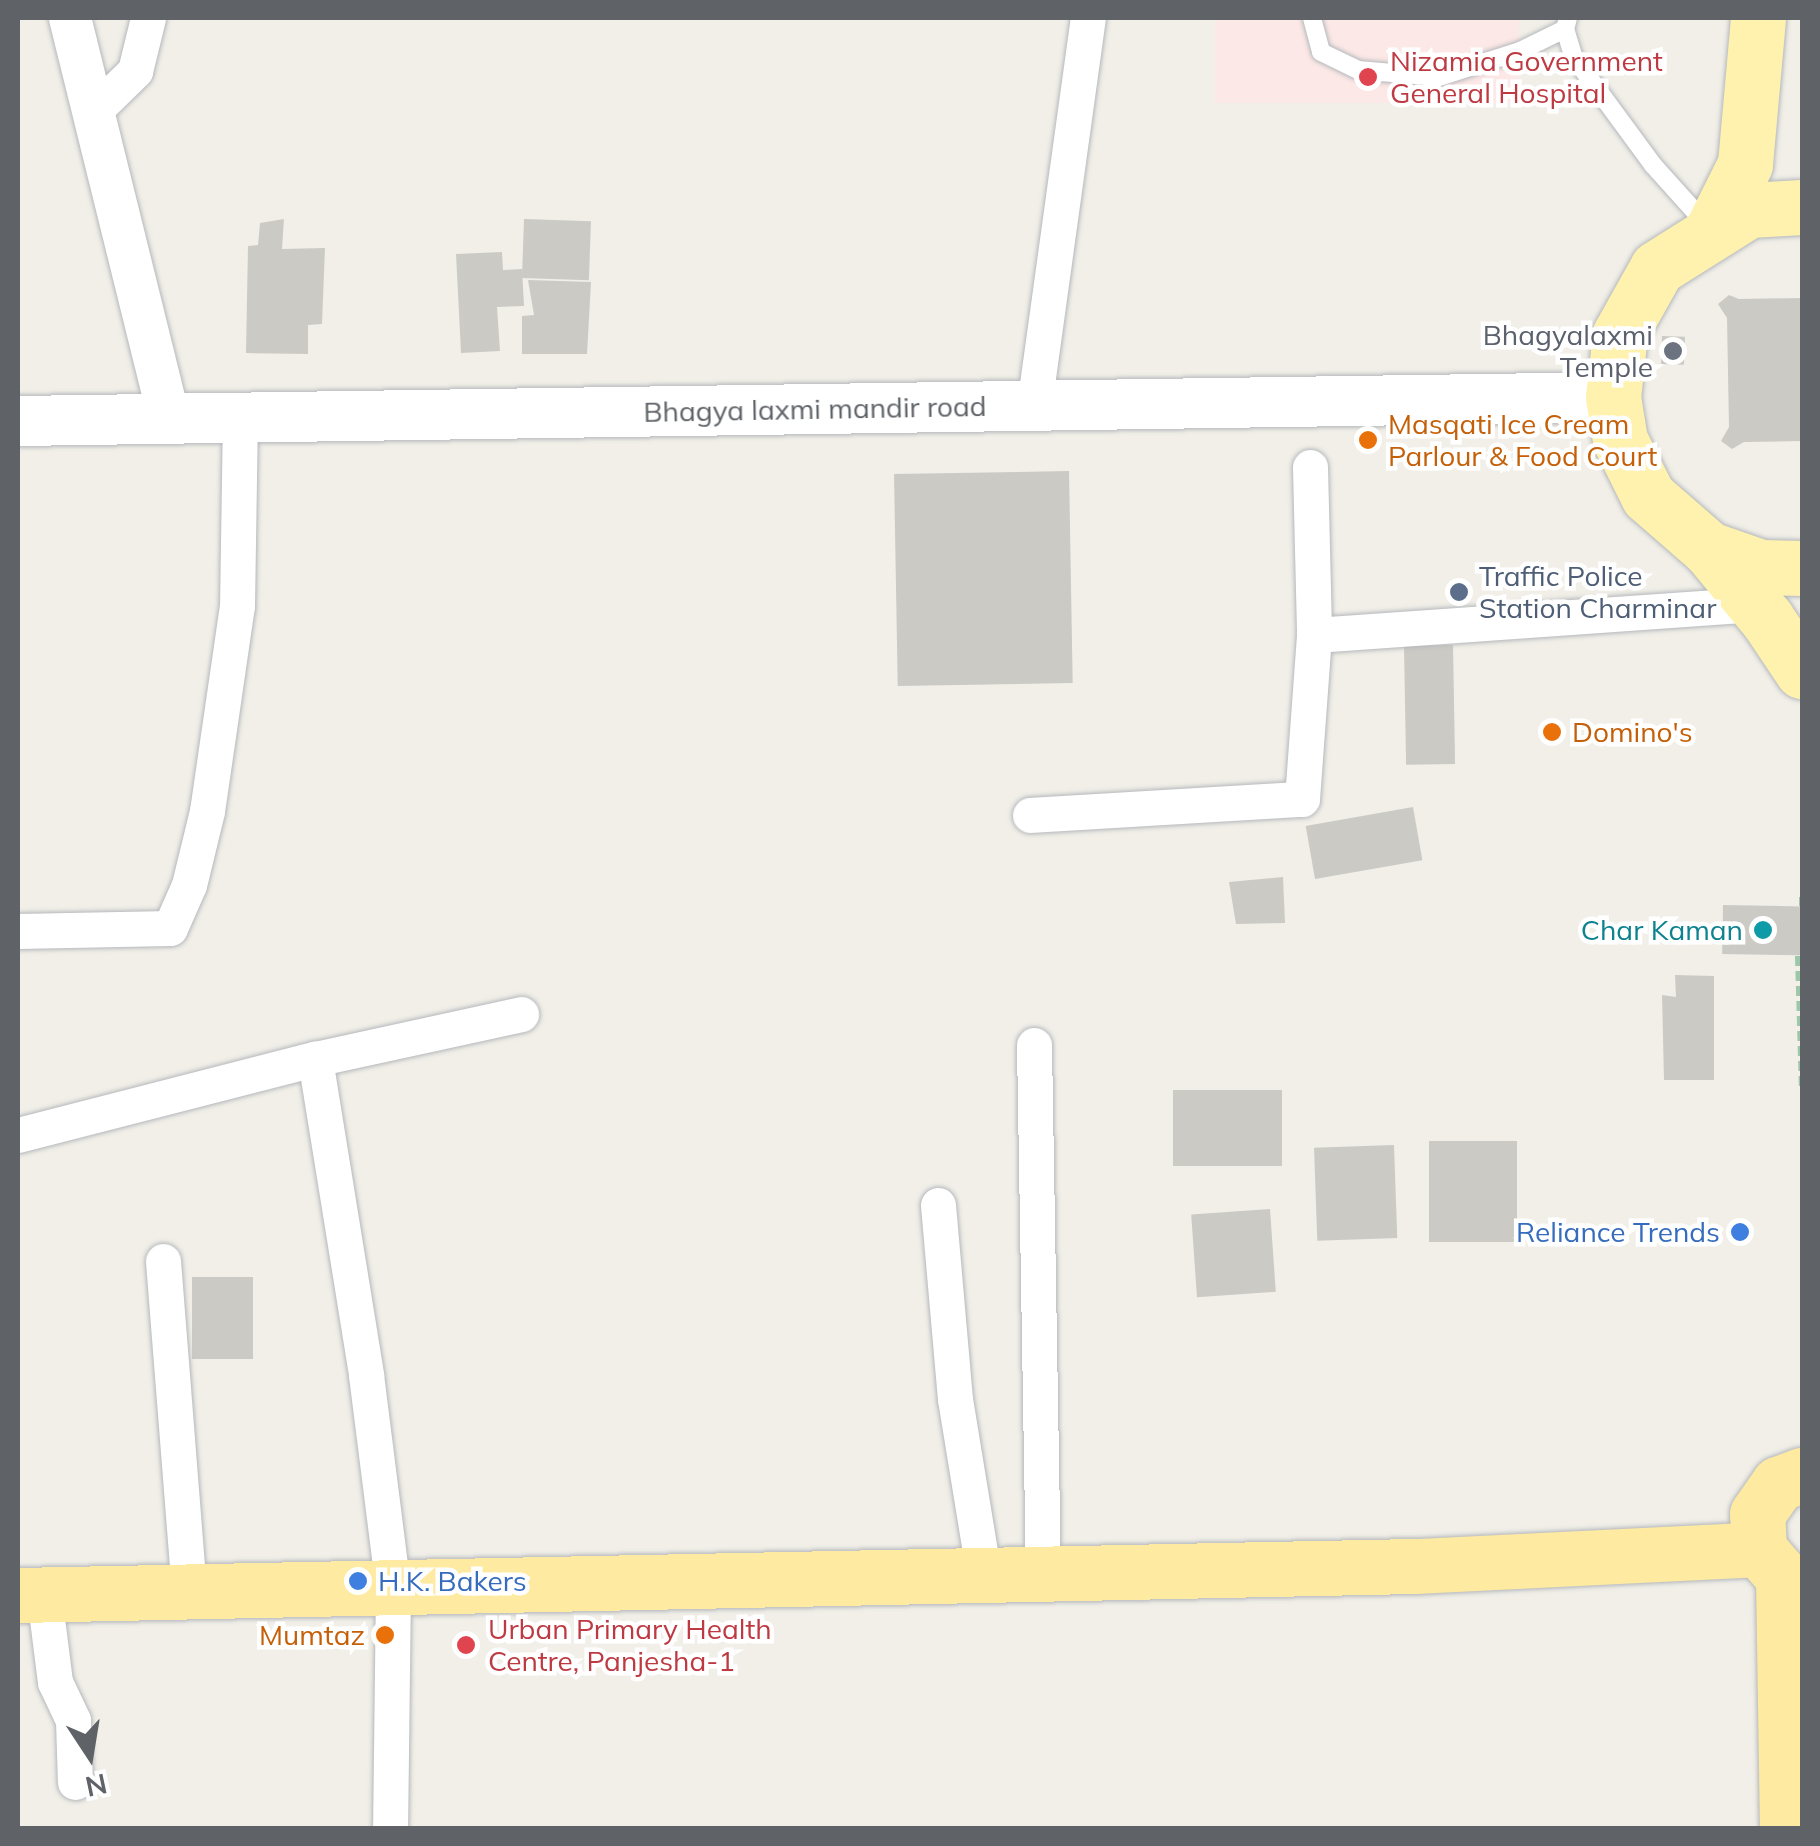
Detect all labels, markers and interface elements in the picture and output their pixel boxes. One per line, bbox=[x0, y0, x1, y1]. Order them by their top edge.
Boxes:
place label: Nizamia Government General Hospital bbox=[1390, 44, 1663, 110]
marker: Nizamia Government General Hospital bbox=[1355, 64, 1381, 90]
place label: Bhagyalaxmi Temple bbox=[1483, 318, 1653, 384]
marker: Bhagyalaxmi Temple bbox=[1662, 340, 1684, 362]
street label: Bhagya laxmi mandir road bbox=[643, 389, 987, 429]
place label: Masqati Ice Cream Parlour & Food Court bbox=[1388, 407, 1657, 473]
marker: Masqati Ice Cream Parlour & Food Court bbox=[1357, 429, 1379, 451]
place label: Traffic Police Station Charminar bbox=[1479, 559, 1716, 625]
marker: Traffic Police Station Charminar bbox=[1448, 581, 1470, 603]
place label: Domino's bbox=[1572, 715, 1693, 749]
marker: Domino's bbox=[1541, 721, 1563, 743]
place label: Char Kaman bbox=[1581, 913, 1743, 947]
marker: Char Kaman bbox=[1752, 919, 1774, 941]
place label: Reliance Trends bbox=[1516, 1215, 1720, 1249]
marker: Reliance Trends bbox=[1729, 1221, 1751, 1243]
place label: H.K. Bakers bbox=[378, 1564, 527, 1598]
marker: H.K. Bakers bbox=[347, 1570, 369, 1592]
place label: Urban Primary Health Centre, Panjesha-1 bbox=[488, 1612, 772, 1678]
place label: Mumtaz bbox=[259, 1618, 365, 1652]
marker: Mumtaz bbox=[374, 1624, 396, 1646]
marker: Urban Primary Health Centre, Panjesha-1 bbox=[453, 1632, 479, 1658]
north arrow bbox=[40, 1706, 140, 1806]
text: N bbox=[82, 1767, 110, 1805]

